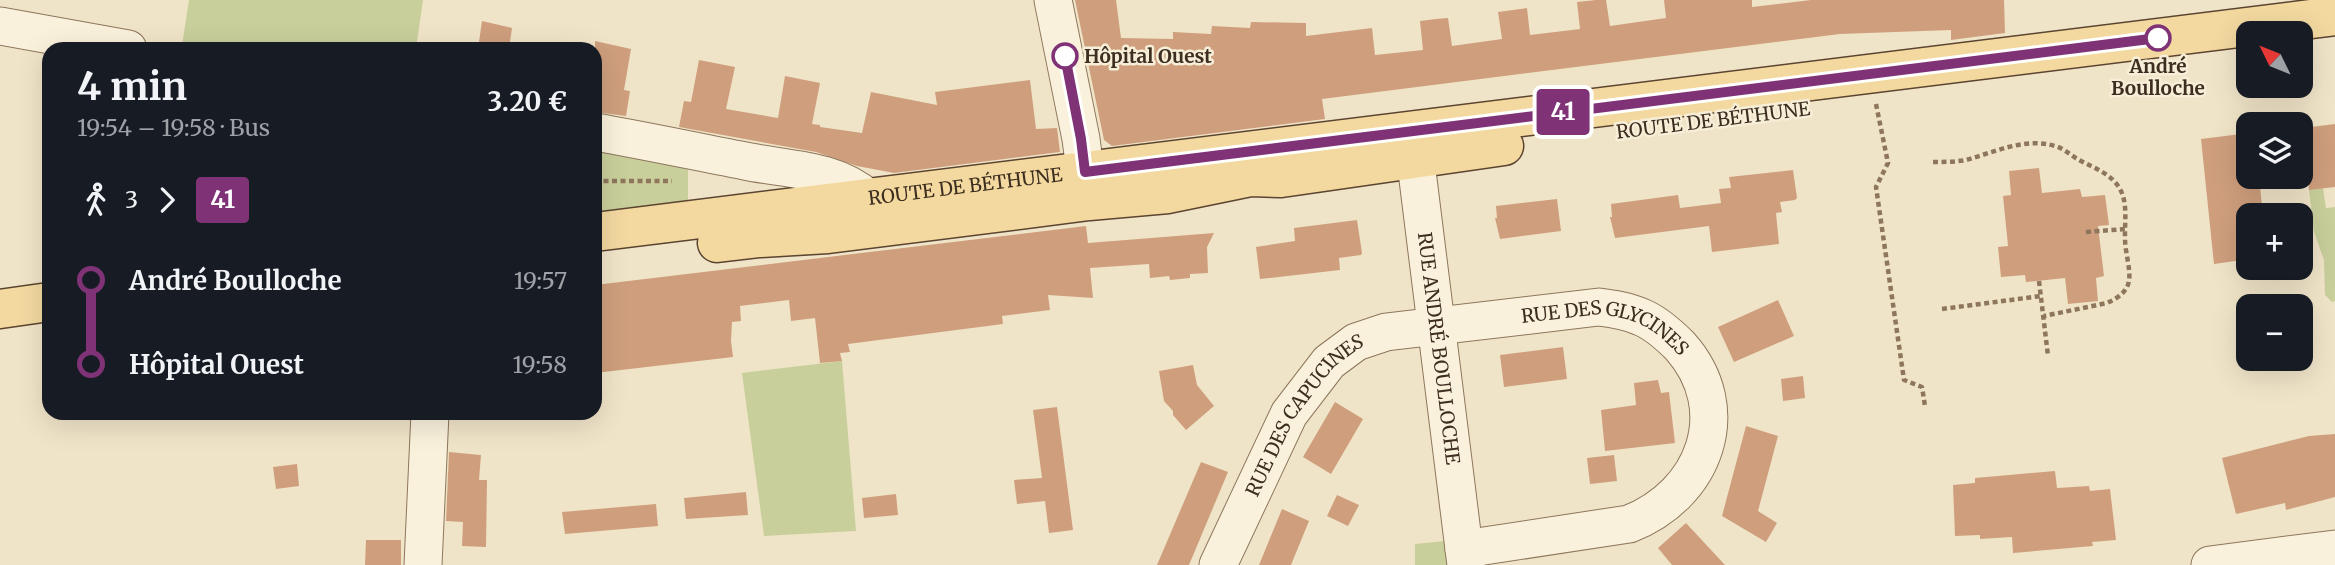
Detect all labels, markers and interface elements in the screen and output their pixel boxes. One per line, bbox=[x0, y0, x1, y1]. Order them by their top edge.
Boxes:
north arrow bbox=[2236, 21, 2314, 98]
map controls bbox=[2236, 21, 2313, 371]
marker: André Boulloche bbox=[2145, 25, 2171, 51]
marker: Hôpital Ouest bbox=[1052, 43, 1078, 69]
place label: Hôpital Ouest bbox=[1084, 44, 1212, 68]
place label: André Boulloche bbox=[2111, 54, 2205, 100]
text: 4 min bbox=[77, 63, 187, 110]
text: 3.20 € bbox=[487, 85, 567, 118]
line badge: 41 bbox=[1532, 89, 1594, 135]
text: 41 bbox=[1551, 96, 1575, 127]
street label: ROUTE DE BÉTHUNE bbox=[1615, 96, 1811, 144]
button: layers bbox=[2236, 112, 2313, 189]
text: 19:54 – 19:58 · Bus bbox=[77, 113, 270, 142]
street label: ROUTE DE BÉTHUNE bbox=[867, 162, 1064, 210]
icon: walk bbox=[77, 181, 115, 219]
icon: forward bbox=[148, 181, 186, 219]
text: 41 bbox=[210, 184, 235, 215]
text: 3 bbox=[125, 185, 138, 214]
button: + bbox=[2236, 203, 2313, 280]
street label: RUE ANDRÉ BOULLOCHE bbox=[1413, 231, 1465, 466]
text: André Boulloche bbox=[129, 264, 341, 297]
text: 19:57 bbox=[514, 266, 567, 295]
button: − bbox=[2236, 294, 2313, 371]
street label: RUE DES GLYCINES bbox=[1520, 295, 1694, 360]
street label: RUE DES CAPUCINES bbox=[1240, 329, 1366, 500]
text: Hôpital Ouest bbox=[129, 348, 304, 381]
text: 19:58 bbox=[513, 350, 567, 379]

